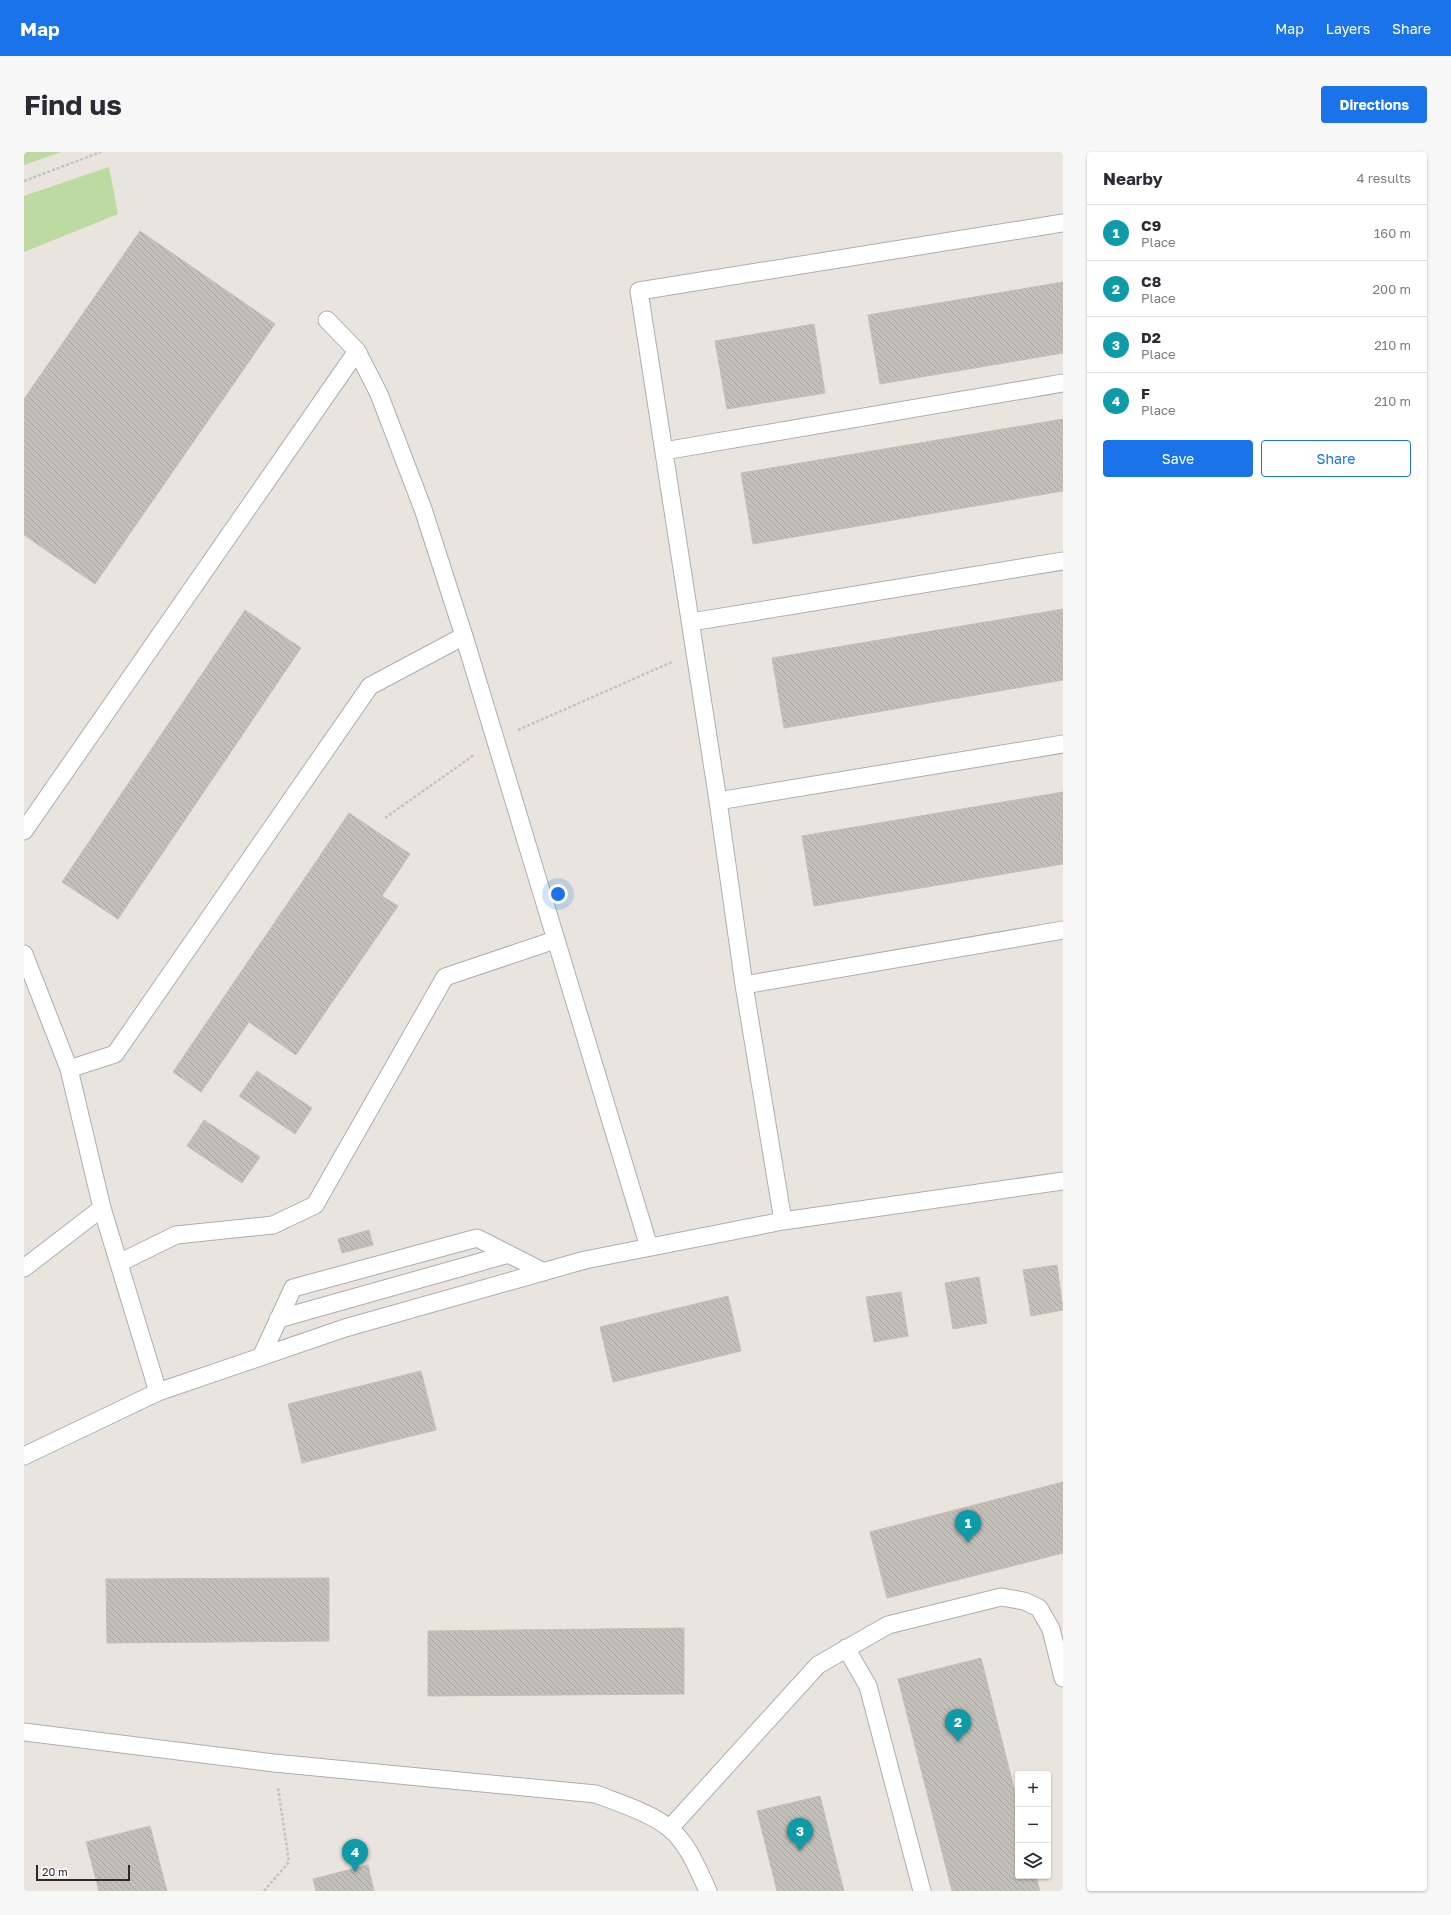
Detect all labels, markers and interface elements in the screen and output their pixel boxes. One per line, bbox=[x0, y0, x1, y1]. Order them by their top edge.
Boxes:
text: Map bbox=[20, 17, 60, 40]
text: Map bbox=[1275, 20, 1304, 37]
text: Layers bbox=[1326, 20, 1370, 37]
text: Share bbox=[1392, 20, 1431, 37]
button: Directions bbox=[1321, 86, 1427, 123]
text: Find us bbox=[24, 88, 122, 121]
text: Nearby bbox=[1103, 168, 1163, 189]
text: 4 results bbox=[1357, 170, 1411, 186]
text: C9 bbox=[1141, 216, 1161, 234]
text: 1 bbox=[1113, 225, 1119, 241]
text: 160 m bbox=[1374, 225, 1411, 241]
text: Place bbox=[1141, 234, 1176, 250]
text: C8 bbox=[1141, 272, 1161, 290]
text: 2 bbox=[1112, 281, 1120, 297]
text: 200 m bbox=[1373, 281, 1411, 297]
text: Place bbox=[1141, 290, 1176, 306]
text: D2 bbox=[1141, 328, 1161, 346]
text: 3 bbox=[1112, 337, 1120, 353]
text: 210 m bbox=[1374, 337, 1411, 353]
text: Place bbox=[1141, 346, 1176, 362]
text: F bbox=[1141, 384, 1150, 402]
text: 4 bbox=[1112, 393, 1120, 409]
text: 210 m bbox=[1374, 393, 1411, 409]
text: Place bbox=[1141, 402, 1176, 418]
button: Save bbox=[1103, 440, 1253, 477]
button: Share bbox=[1261, 440, 1411, 477]
your location bbox=[548, 884, 568, 904]
pin: 1 bbox=[955, 1510, 981, 1543]
pin: 2 bbox=[945, 1709, 971, 1742]
map controls bbox=[1015, 1771, 1051, 1879]
button: + bbox=[1015, 1771, 1051, 1807]
button: − bbox=[1015, 1807, 1051, 1843]
pin: 3 bbox=[787, 1818, 813, 1851]
pin: 4 bbox=[342, 1839, 368, 1872]
button: layers bbox=[1015, 1843, 1051, 1879]
scale bar bbox=[36, 1863, 130, 1882]
text: 20 m bbox=[42, 1865, 68, 1878]

